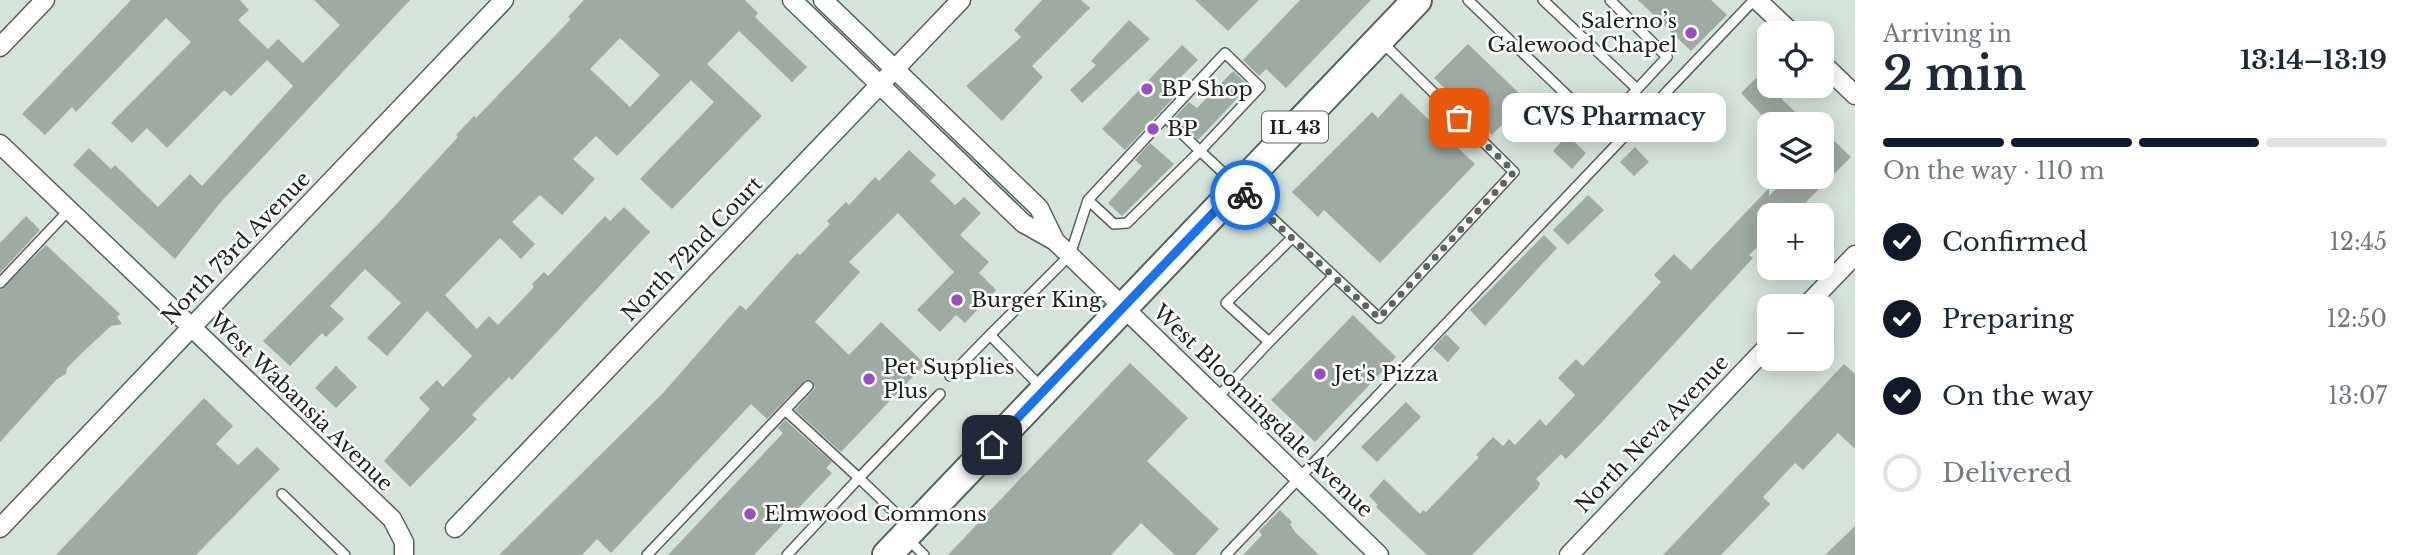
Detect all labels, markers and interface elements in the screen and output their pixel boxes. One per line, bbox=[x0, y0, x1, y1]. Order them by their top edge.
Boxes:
place label: Salerno’s Galewood Chapel bbox=[1487, 8, 1677, 58]
text: Arriving in bbox=[1883, 20, 2012, 48]
map controls bbox=[1757, 21, 1834, 371]
button: locate bbox=[1757, 21, 1834, 98]
marker: Salerno’s Galewood Chapel bbox=[1683, 25, 1699, 41]
text: 13:14–13:19 bbox=[2240, 44, 2387, 76]
text: 2 min bbox=[1883, 45, 2026, 102]
place label: BP Shop bbox=[1161, 76, 1253, 102]
marker: BP Shop bbox=[1139, 81, 1155, 97]
pin bbox=[1429, 88, 1489, 148]
callout: CVS Pharmacy bbox=[1501, 94, 1725, 142]
icon: bag bbox=[1440, 99, 1478, 137]
text: CVS Pharmacy bbox=[1523, 103, 1705, 131]
road number: IL 43 bbox=[1262, 111, 1328, 142]
button: layers bbox=[1757, 112, 1834, 189]
place label: BP bbox=[1167, 116, 1197, 142]
marker: BP bbox=[1145, 121, 1161, 137]
text: On the way · 110 m bbox=[1883, 157, 2104, 185]
courier bbox=[1210, 160, 1280, 230]
street label: North 73rd Avenue bbox=[156, 166, 316, 330]
street label: North 72nd Court bbox=[616, 171, 768, 327]
icon: bike bbox=[1226, 176, 1264, 214]
button: + bbox=[1757, 203, 1834, 280]
icon: check bbox=[1883, 223, 1921, 261]
text: Confirmed bbox=[1942, 226, 2087, 258]
text: 12:45 bbox=[2330, 228, 2387, 256]
place label: Burger King bbox=[971, 287, 1102, 313]
marker: Burger King bbox=[949, 292, 965, 308]
button: − bbox=[1757, 294, 1834, 371]
street label: West Bloomingdale Avenue bbox=[1147, 298, 1378, 523]
icon: check bbox=[1883, 300, 1921, 338]
text: Preparing bbox=[1942, 303, 2074, 335]
text: 12:50 bbox=[2327, 305, 2387, 333]
street label: West Wabansia Avenue bbox=[203, 307, 398, 497]
street label: North Neva Avenue bbox=[1570, 350, 1734, 518]
place label: Pet Supplies Plus bbox=[883, 354, 1014, 404]
place label: Jet's Pizza bbox=[1331, 361, 1439, 387]
marker: Jet's Pizza bbox=[1312, 366, 1328, 382]
marker: Pet Supplies Plus bbox=[861, 371, 877, 387]
icon: check bbox=[1883, 377, 1921, 415]
text: On the way bbox=[1942, 380, 2094, 412]
text: 13:07 bbox=[2328, 382, 2387, 410]
pin bbox=[962, 415, 1022, 475]
icon: home bbox=[973, 426, 1011, 464]
text: Delivered bbox=[1942, 457, 2072, 489]
place label: Elmwood Commons bbox=[764, 501, 987, 527]
marker: Elmwood Commons bbox=[742, 506, 758, 522]

